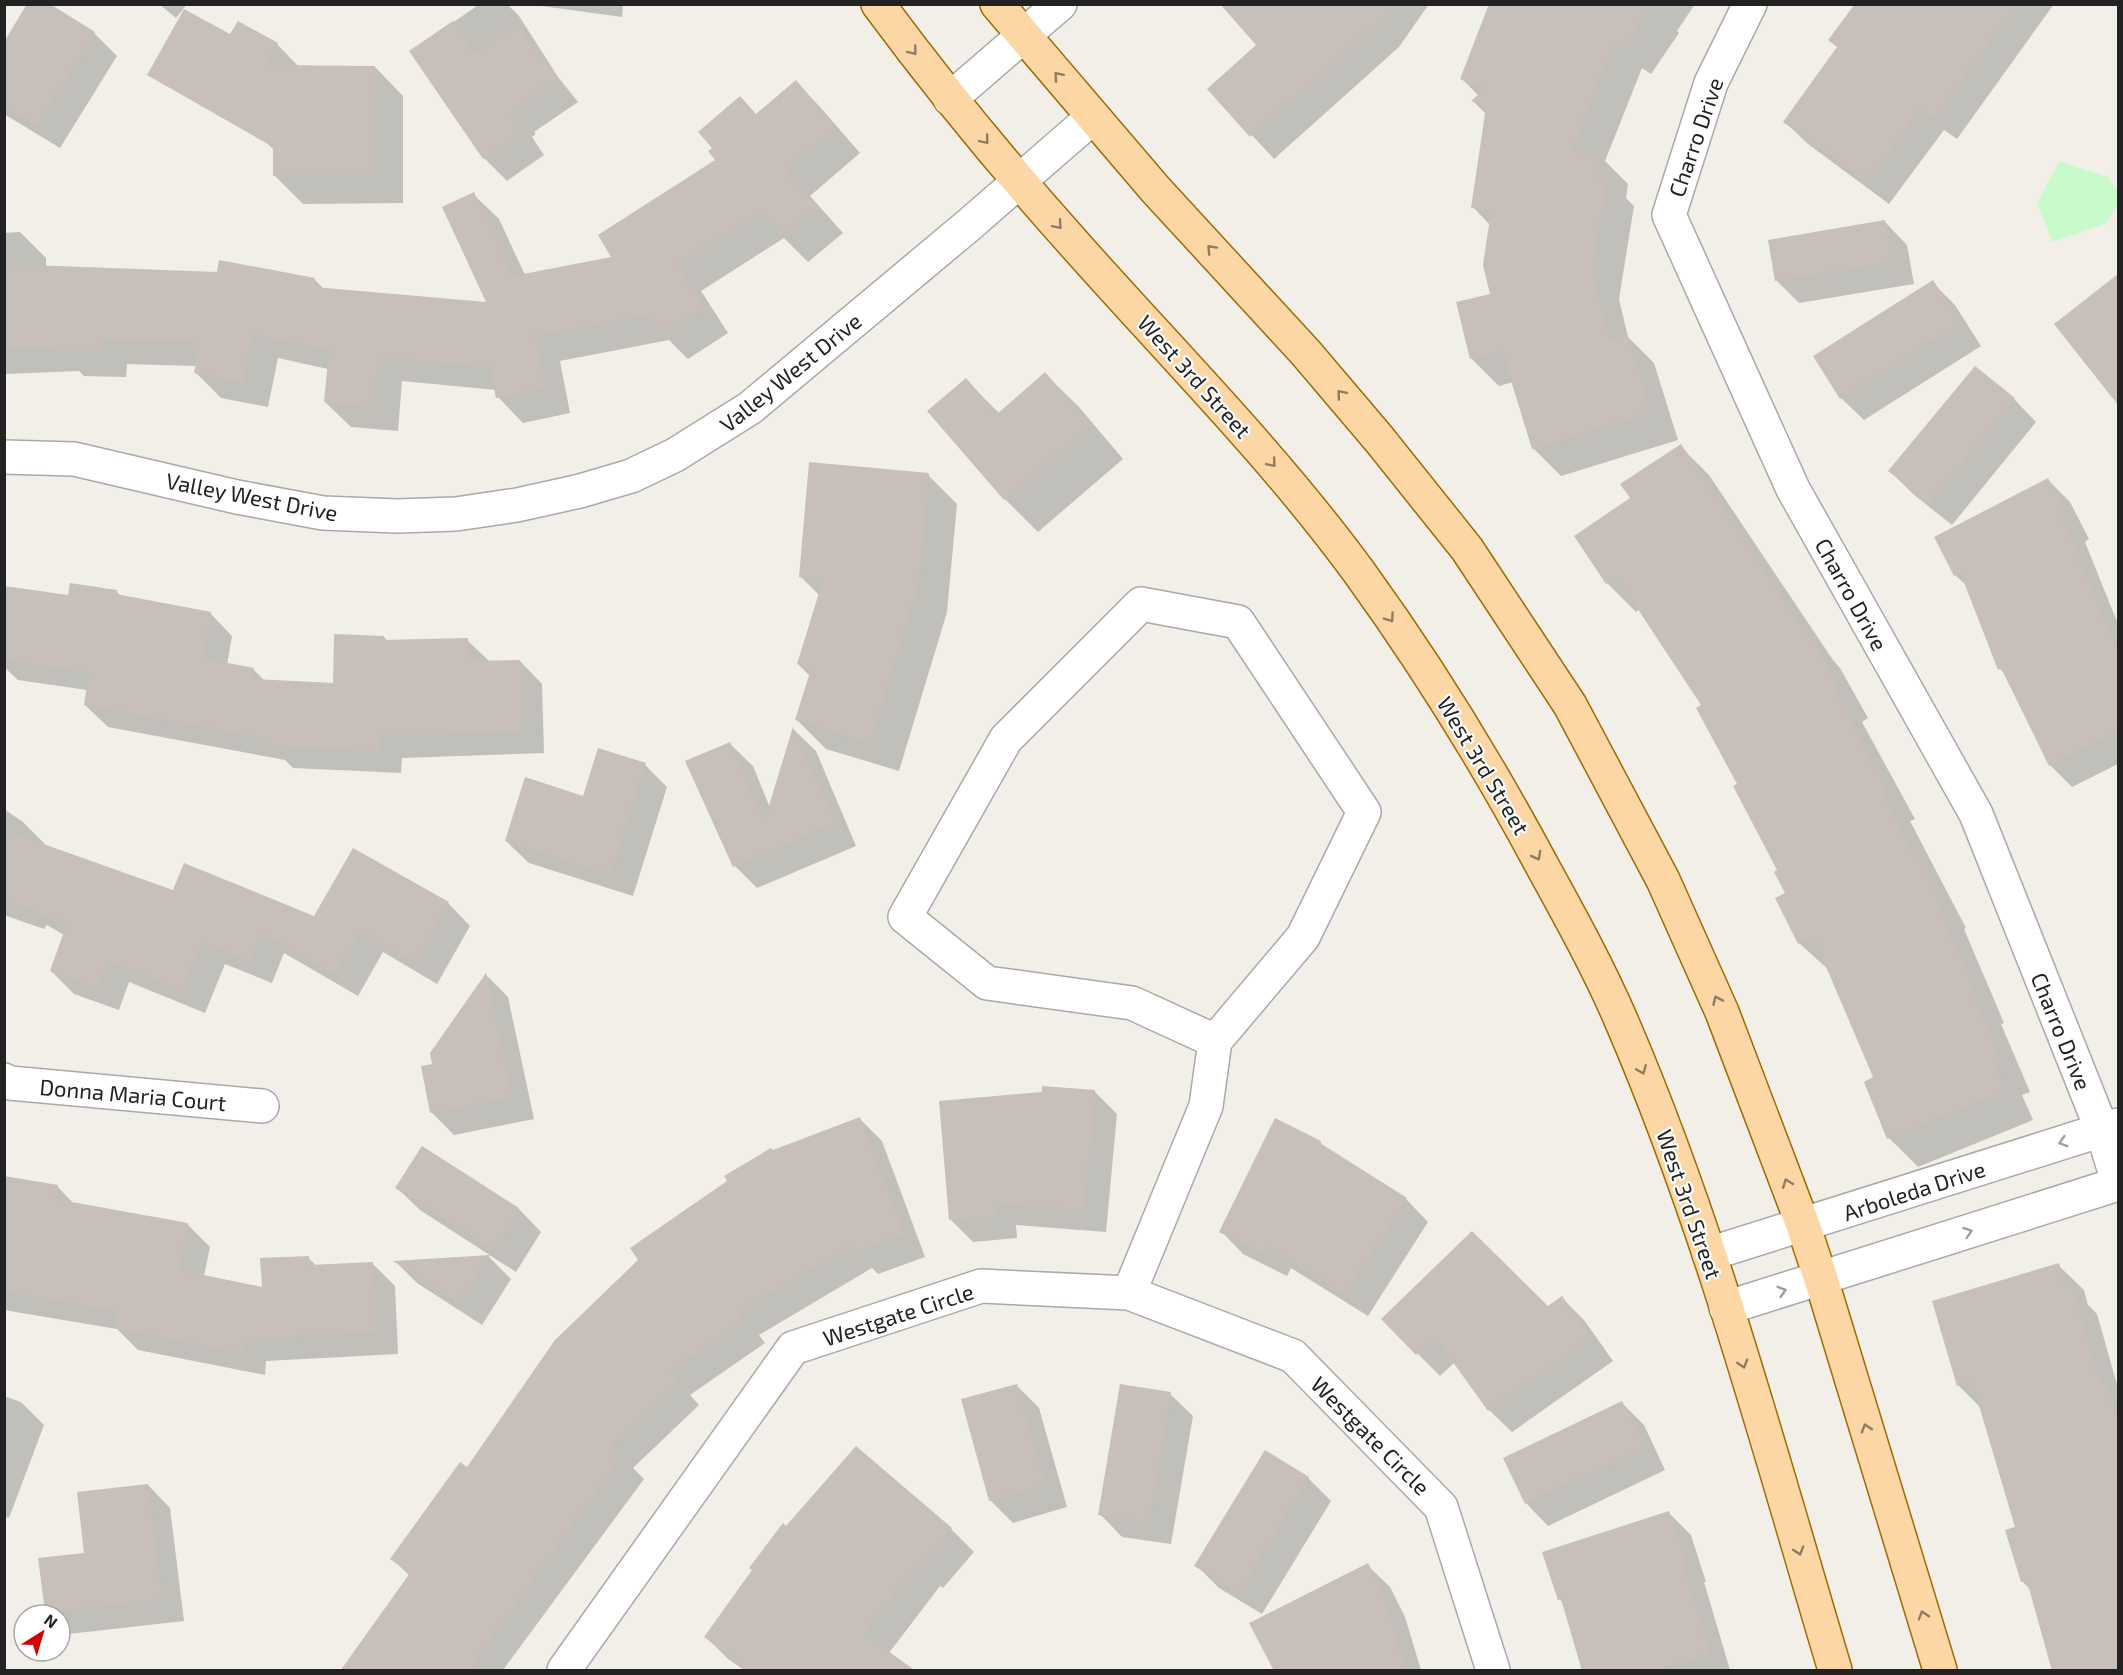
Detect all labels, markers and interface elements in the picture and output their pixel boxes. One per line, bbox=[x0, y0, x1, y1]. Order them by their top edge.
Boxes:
one-way arrow bbox=[905, 45, 916, 56]
one-way arrow bbox=[1054, 72, 1065, 83]
street label: Charro Drive bbox=[1662, 74, 1728, 200]
one-way arrow bbox=[977, 133, 988, 144]
one-way arrow bbox=[1051, 218, 1062, 229]
one-way arrow bbox=[1207, 245, 1218, 256]
street label: Valley West Drive bbox=[714, 307, 866, 437]
street label: West 3rd Street bbox=[1133, 309, 1257, 443]
one-way arrow bbox=[1337, 390, 1348, 401]
one-way arrow bbox=[1265, 456, 1276, 467]
street label: Valley West Drive bbox=[164, 467, 340, 525]
street label: Charro Drive bbox=[1810, 533, 1894, 655]
one-way arrow bbox=[1383, 612, 1394, 623]
street label: West 3rd Street bbox=[1433, 691, 1535, 839]
one-way arrow bbox=[1530, 849, 1541, 860]
street label: Charro Drive bbox=[2027, 968, 2097, 1094]
one-way arrow bbox=[1712, 996, 1724, 1007]
one-way arrow bbox=[1635, 1064, 1647, 1075]
street label: Donna Maria Court bbox=[39, 1073, 227, 1115]
street label: West 3rd Street bbox=[1652, 1126, 1728, 1282]
one-way arrow bbox=[2058, 1135, 2069, 1148]
street label: Arboleda Drive bbox=[1840, 1155, 1988, 1225]
one-way arrow bbox=[1781, 1178, 1794, 1188]
one-way arrow bbox=[1962, 1227, 1973, 1239]
street label: Westgate Circle bbox=[819, 1277, 977, 1351]
one-way arrow bbox=[1776, 1286, 1787, 1298]
one-way arrow bbox=[1736, 1358, 1748, 1369]
street label: Westgate Circle bbox=[1306, 1370, 1436, 1500]
one-way arrow bbox=[1861, 1423, 1873, 1434]
one-way arrow bbox=[1792, 1545, 1804, 1556]
north arrow bbox=[12, 1603, 72, 1663]
text: N bbox=[41, 1610, 62, 1632]
one-way arrow bbox=[1918, 1610, 1930, 1620]

